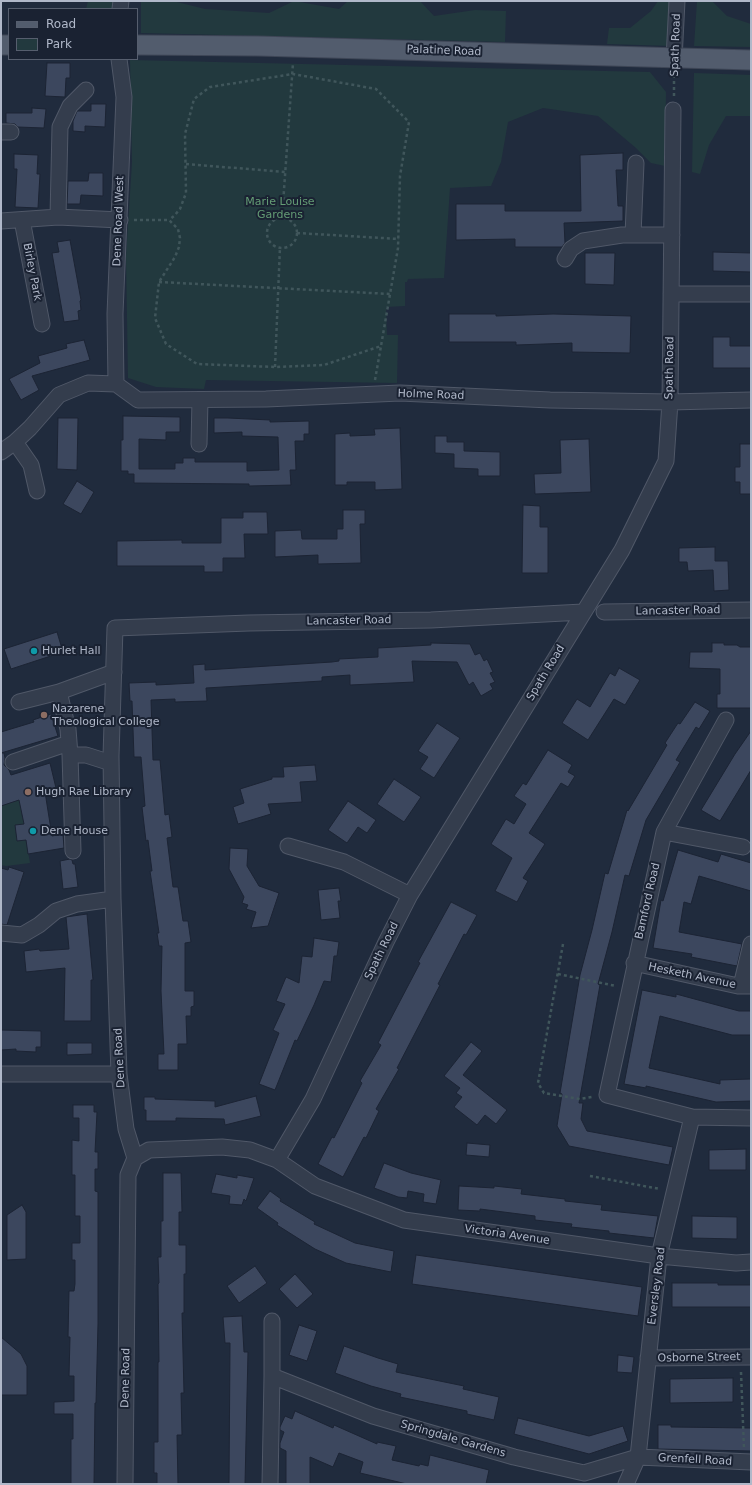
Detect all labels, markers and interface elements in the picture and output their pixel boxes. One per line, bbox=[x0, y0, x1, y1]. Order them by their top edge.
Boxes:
legend bbox=[8, 8, 138, 60]
street label: Spath Road bbox=[668, 13, 684, 77]
text: Road bbox=[46, 17, 76, 31]
text: Park bbox=[46, 37, 72, 51]
street label: Palatine Road bbox=[406, 43, 482, 59]
street label: Dene Road West bbox=[111, 175, 127, 267]
park label: Marie Louise Gardens bbox=[245, 195, 315, 221]
street label: Birley Park bbox=[20, 242, 44, 302]
street label: Spath Road bbox=[663, 336, 677, 400]
street label: Holme Road bbox=[397, 387, 465, 403]
street label: Lancaster Road bbox=[635, 604, 721, 618]
street label: Lancaster Road bbox=[306, 614, 392, 628]
street label: Spath Road bbox=[524, 643, 568, 703]
place label: Hurlet Hall bbox=[42, 644, 101, 658]
marker: Hurlet Hall bbox=[29, 646, 39, 656]
place label: Nazarene Theological College bbox=[52, 702, 159, 728]
marker: Nazarene Theological College bbox=[39, 710, 49, 720]
place label: Hugh Rae Library bbox=[36, 785, 132, 799]
marker: Hugh Rae Library bbox=[23, 787, 33, 797]
place label: Dene House bbox=[41, 824, 108, 838]
marker: Dene House bbox=[28, 826, 38, 836]
street label: Bamford Road bbox=[633, 862, 663, 940]
street label: Spath Road bbox=[362, 920, 402, 982]
street label: Hesketh Avenue bbox=[647, 960, 737, 992]
street label: Dene Road bbox=[112, 1028, 128, 1088]
street label: Victoria Avenue bbox=[463, 1222, 551, 1248]
street label: Eversley Road bbox=[646, 1247, 668, 1325]
street label: Dene Road bbox=[119, 1348, 133, 1408]
street label: Osborne Street bbox=[657, 1351, 741, 1365]
street label: Springdale Gardens bbox=[399, 1418, 507, 1460]
street label: Grenfell Road bbox=[658, 1451, 732, 1469]

